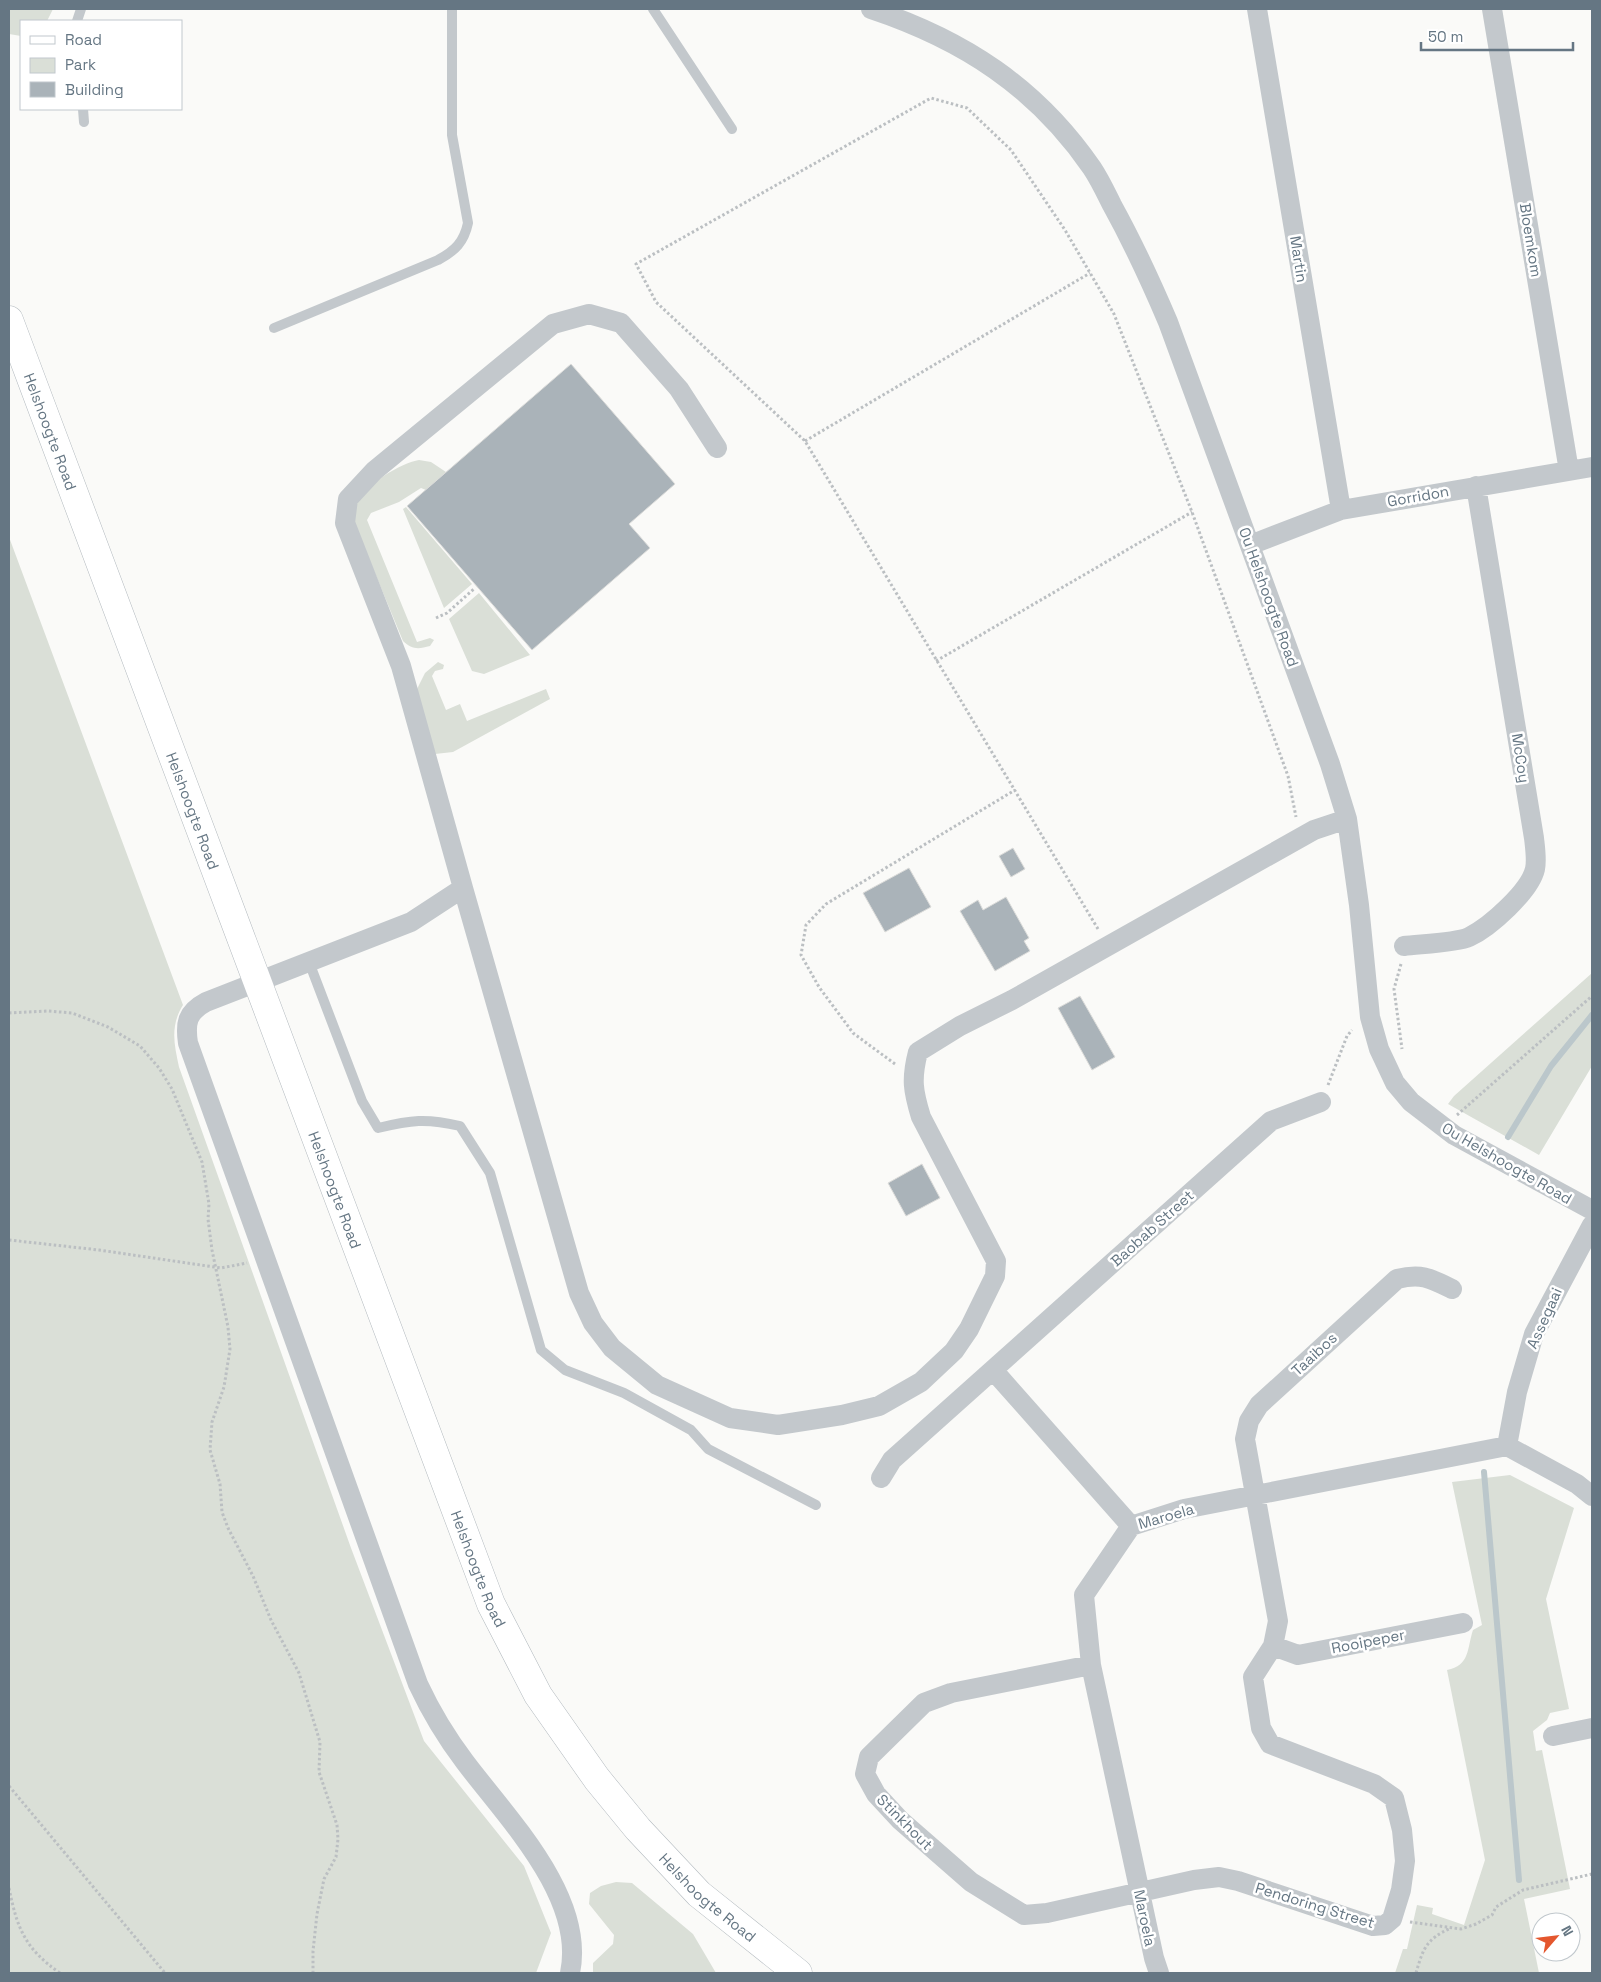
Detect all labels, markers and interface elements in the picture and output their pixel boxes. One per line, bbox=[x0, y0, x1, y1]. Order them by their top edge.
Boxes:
legend bbox=[20, 20, 182, 110]
scale bar bbox=[1421, 20, 1574, 52]
text: 50 m bbox=[1428, 27, 1463, 46]
text: Road bbox=[65, 30, 102, 49]
text: Park bbox=[65, 55, 96, 74]
text: Building bbox=[65, 80, 124, 99]
street label: Bloemkom bbox=[1516, 202, 1546, 278]
street label: Martin bbox=[1286, 234, 1312, 284]
street label: Helshoogte Road bbox=[20, 370, 81, 493]
street label: Gorridon bbox=[1386, 481, 1450, 511]
street label: Ou Helshoogte Road bbox=[1235, 525, 1303, 669]
street label: McCoy bbox=[1508, 732, 1534, 784]
street label: Helshoogte Road bbox=[162, 749, 224, 872]
street label: Ou Helshoogte Road bbox=[1439, 1118, 1575, 1208]
street label: Helshoogte Road bbox=[305, 1128, 366, 1251]
street label: Baobab Street bbox=[1107, 1186, 1198, 1270]
street label: Assegaai bbox=[1522, 1285, 1566, 1351]
street label: Taaibos bbox=[1287, 1328, 1341, 1380]
street label: Maroela bbox=[1136, 1499, 1197, 1533]
street label: Helshoogte Road bbox=[447, 1508, 511, 1630]
street label: Rooipeper bbox=[1330, 1625, 1407, 1657]
street label: Stinkhout bbox=[873, 1790, 937, 1854]
street label: Helshoogte Road bbox=[656, 1849, 760, 1945]
street label: Pendoring Street bbox=[1253, 1878, 1377, 1932]
street label: Maroela bbox=[1130, 1888, 1160, 1948]
north arrow bbox=[1531, 1912, 1581, 1962]
text: N bbox=[1557, 1923, 1578, 1939]

